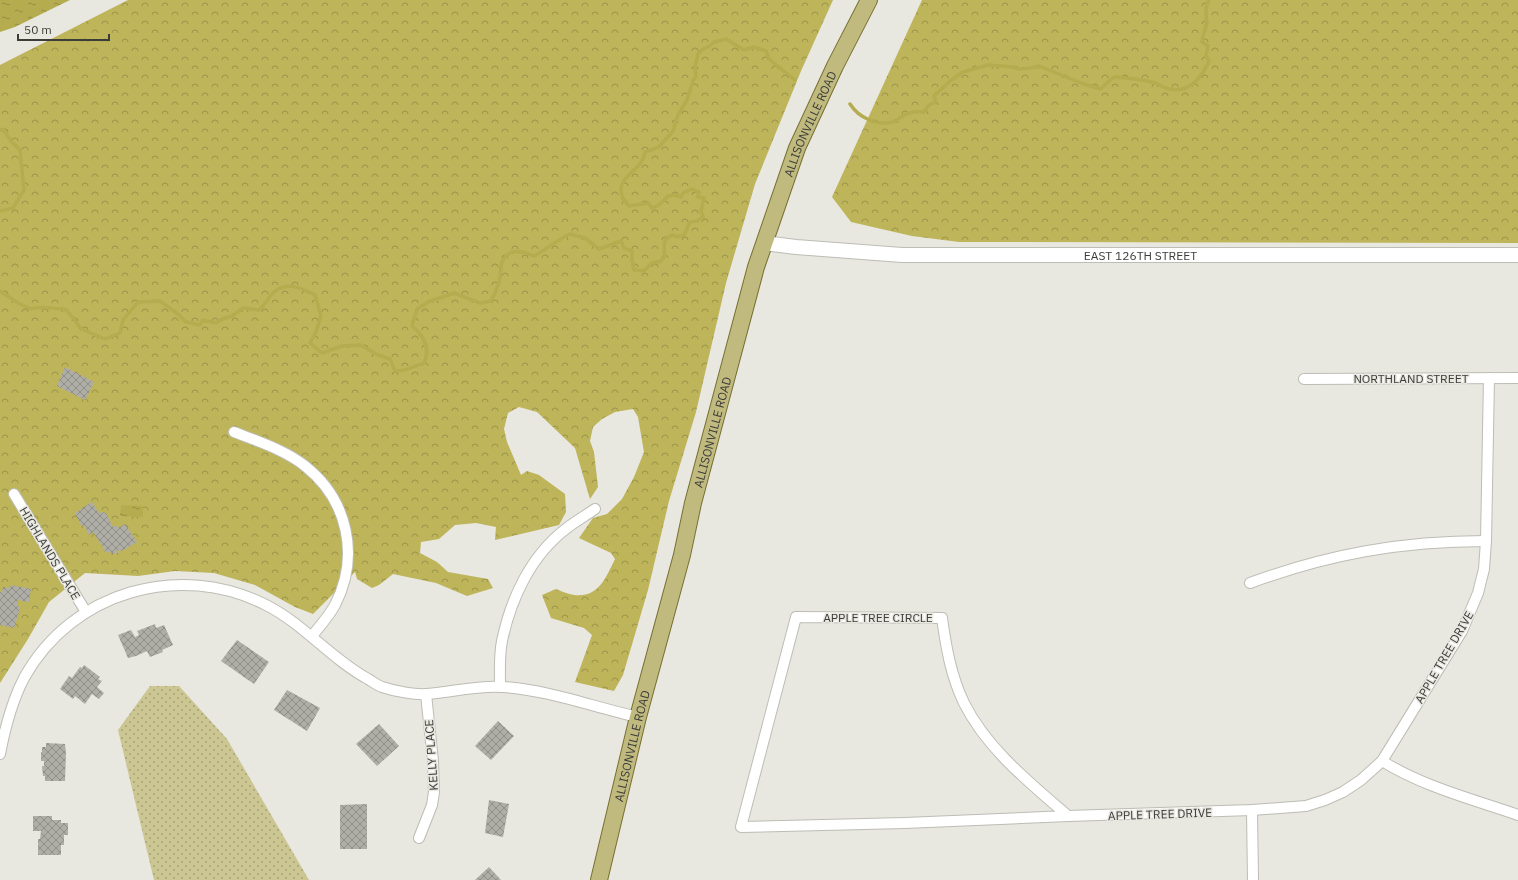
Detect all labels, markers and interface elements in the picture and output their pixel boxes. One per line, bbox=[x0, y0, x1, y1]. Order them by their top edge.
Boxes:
scale bar bbox=[18, 16, 109, 42]
text: 50 m bbox=[24, 22, 52, 37]
street label: ALLISONVILLE ROAD bbox=[780, 68, 839, 179]
street label: EAST 126TH STREET bbox=[1084, 248, 1197, 263]
street label: NORTHLAND STREET bbox=[1353, 371, 1469, 386]
street label: ALLISONVILLE ROAD bbox=[690, 375, 734, 489]
street label: HIGHLANDS PLACE bbox=[16, 504, 84, 602]
street label: APPLE TREE DRIVE bbox=[1411, 608, 1477, 706]
street label: APPLE TREE CIRCLE bbox=[823, 610, 933, 625]
street label: ALLISONVILLE ROAD bbox=[611, 689, 652, 803]
street label: KELLY PLACE bbox=[421, 719, 441, 791]
street label: APPLE TREE DRIVE bbox=[1108, 805, 1212, 823]

